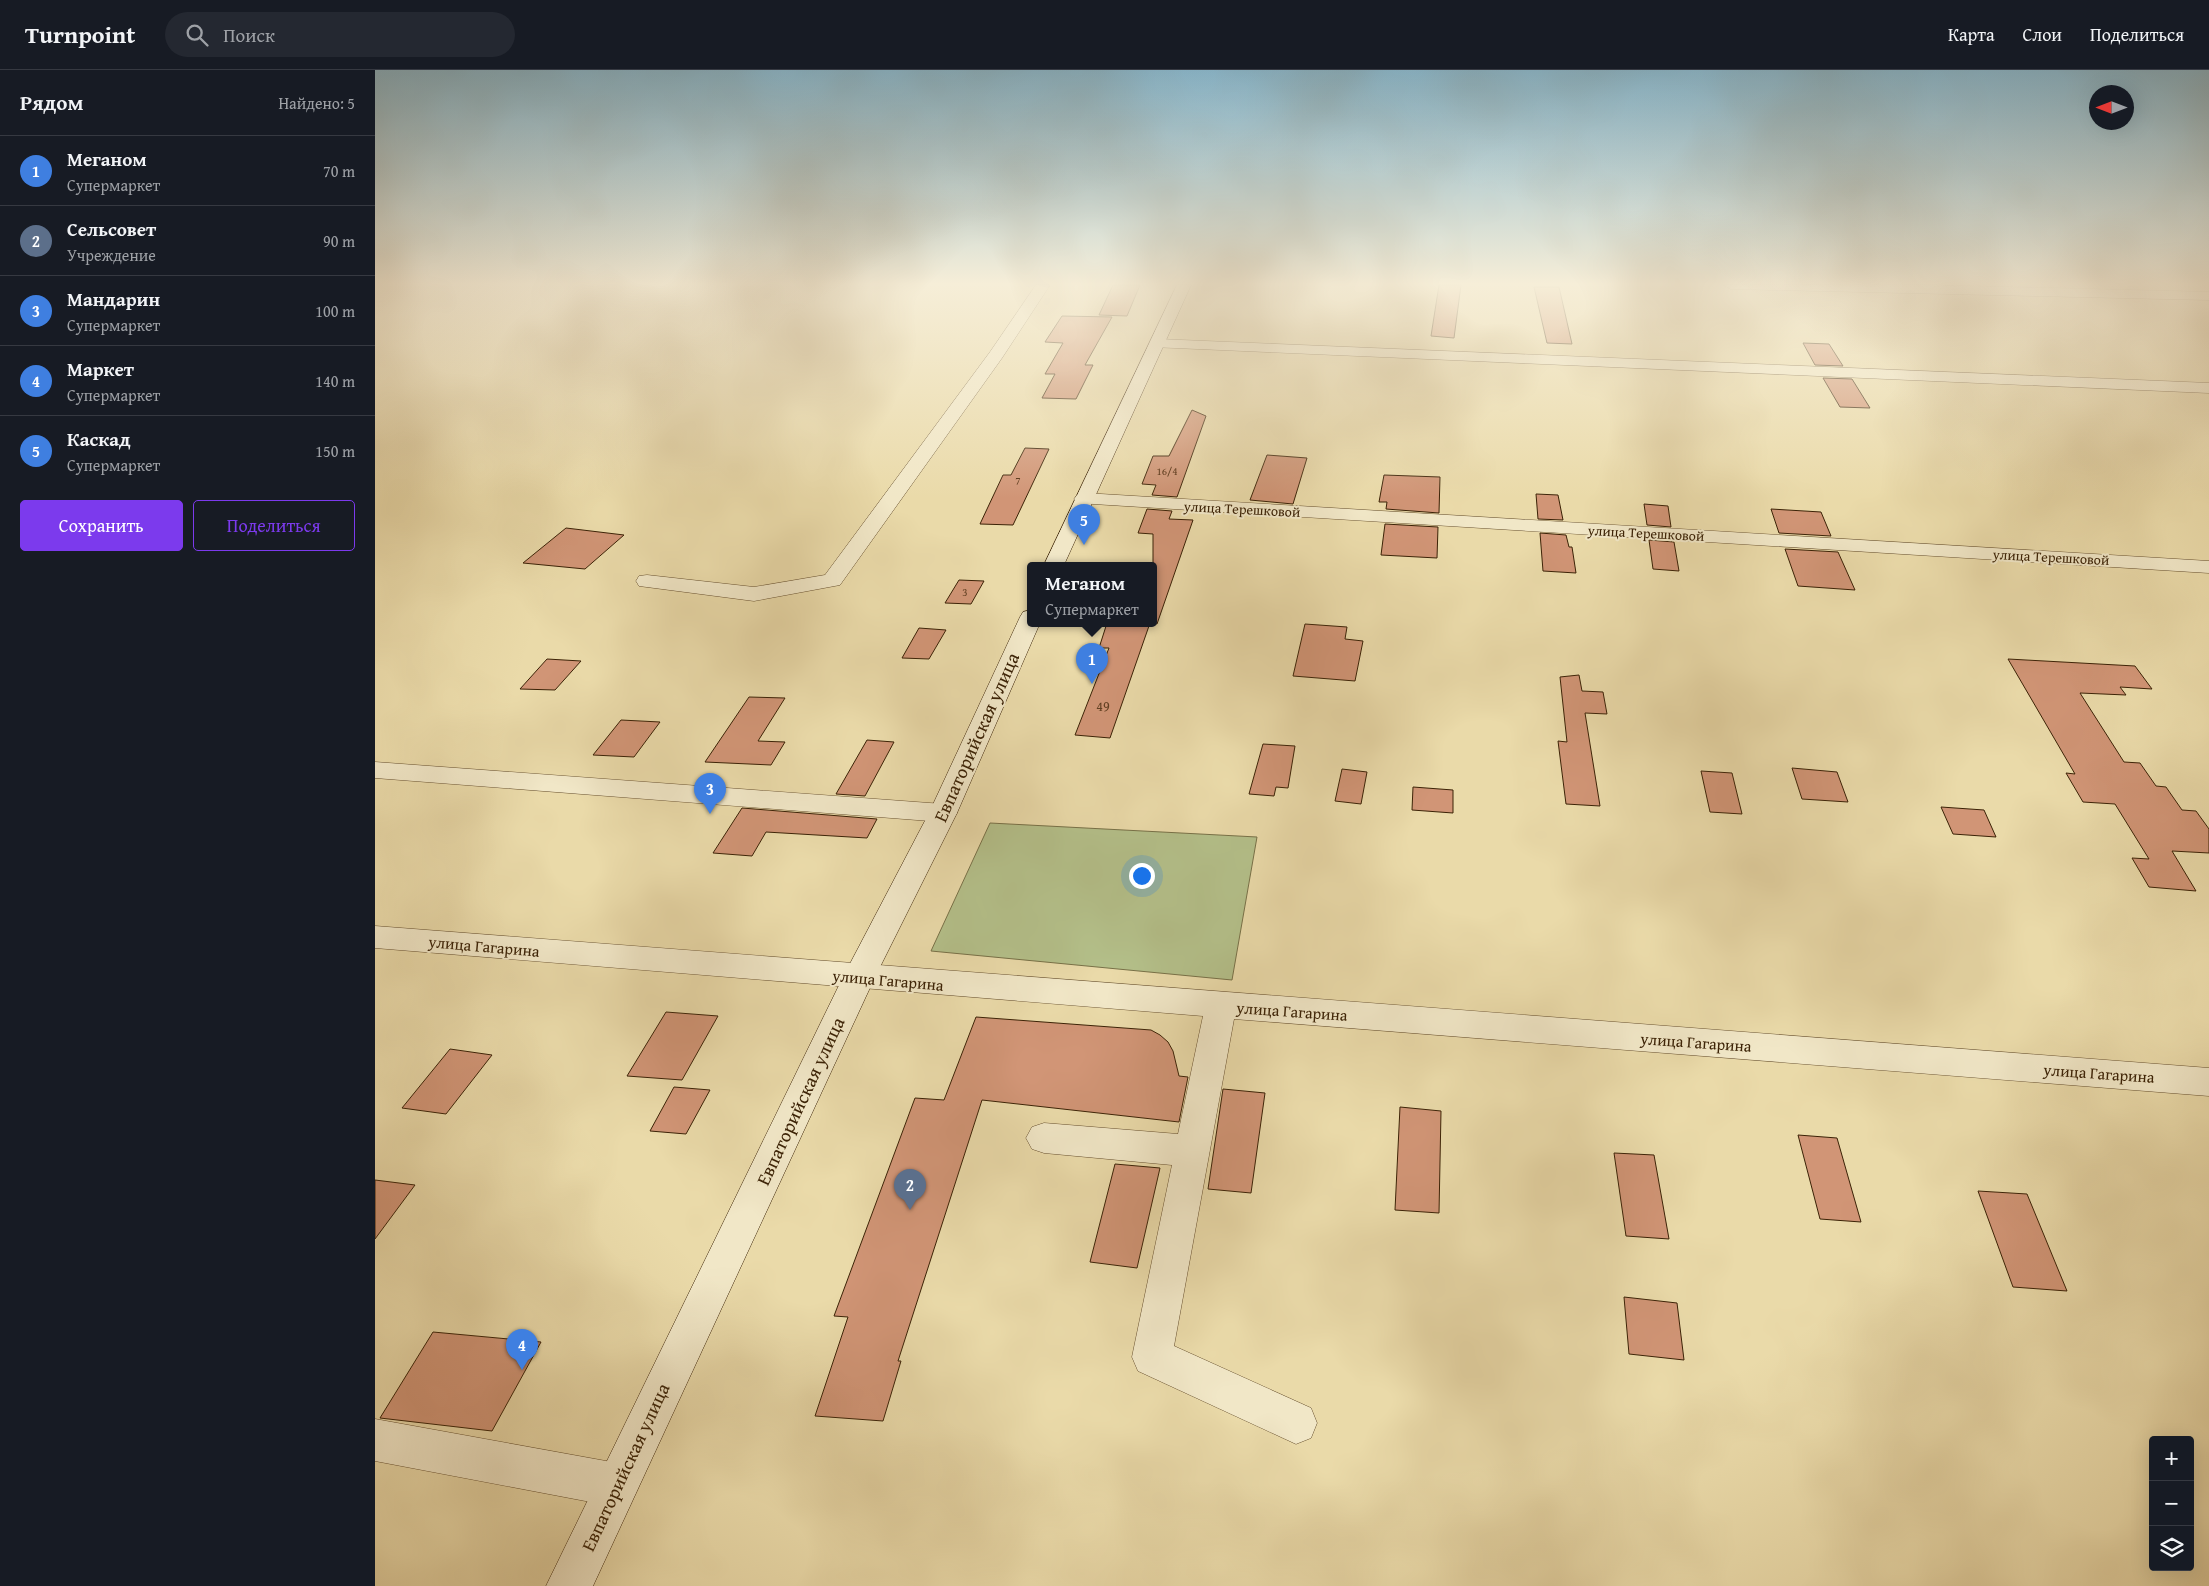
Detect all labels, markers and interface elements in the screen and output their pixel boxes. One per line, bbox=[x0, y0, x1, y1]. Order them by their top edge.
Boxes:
search box bbox=[165, 12, 515, 57]
text: Turnpoint bbox=[25, 17, 135, 52]
icon: search bbox=[183, 21, 211, 49]
text: Поиск bbox=[223, 21, 275, 49]
text: Карта bbox=[1948, 21, 1995, 48]
text: Слои bbox=[2023, 21, 2062, 48]
text: Поделиться bbox=[2090, 21, 2184, 48]
north arrow bbox=[2089, 85, 2134, 130]
text: Рядом bbox=[20, 87, 83, 118]
text: Найдено: 5 bbox=[278, 91, 355, 115]
text: Меганом bbox=[67, 145, 147, 173]
text: 1 bbox=[32, 159, 40, 183]
text: 70 m bbox=[323, 159, 355, 183]
text: Супермаркет bbox=[67, 173, 160, 197]
text: Сельсовет bbox=[67, 215, 156, 243]
text: 2 bbox=[32, 229, 40, 253]
text: 90 m bbox=[323, 229, 355, 253]
text: Учреждение bbox=[67, 243, 156, 267]
text: Мандарин bbox=[67, 285, 160, 313]
text: 3 bbox=[32, 299, 40, 323]
text: 100 m bbox=[315, 299, 355, 323]
text: Супермаркет bbox=[67, 313, 160, 337]
text: Маркет bbox=[67, 355, 134, 383]
text: 4 bbox=[32, 369, 40, 393]
text: 140 m bbox=[315, 369, 355, 393]
text: Супермаркет bbox=[67, 383, 160, 407]
text: Каскад bbox=[67, 425, 131, 453]
text: 5 bbox=[32, 439, 40, 463]
text: 150 m bbox=[315, 439, 355, 463]
text: Супермаркет bbox=[67, 453, 160, 477]
house number: 16/4 bbox=[1156, 463, 1178, 479]
house number: 7 bbox=[1015, 472, 1021, 488]
street label: улица Терешковой bbox=[1182, 496, 1301, 522]
button: Сохранить bbox=[20, 500, 183, 551]
button: Поделиться bbox=[193, 500, 355, 551]
pin: 5 bbox=[1068, 504, 1100, 545]
street label: улица Терешковой bbox=[1586, 520, 1705, 546]
street label: улица Терешковой bbox=[1991, 544, 2110, 570]
popup bbox=[1027, 562, 1157, 627]
text: Меганом bbox=[1045, 569, 1125, 597]
house number: 3 bbox=[962, 584, 968, 600]
text: Супермаркет bbox=[1045, 597, 1139, 621]
pin: 1 bbox=[1076, 643, 1108, 684]
street label: Евпаторийская улица bbox=[926, 648, 1026, 826]
house number: 49 bbox=[1096, 696, 1110, 716]
pin: 3 bbox=[694, 773, 726, 814]
your location bbox=[1129, 863, 1155, 889]
street label: улица Гагарина bbox=[426, 929, 541, 963]
street label: улица Гагарина bbox=[830, 963, 945, 997]
street label: улица Гагарина bbox=[1235, 995, 1349, 1027]
street label: Евпаторийская улица bbox=[749, 1012, 851, 1190]
street label: улица Гагарина bbox=[1639, 1026, 1753, 1058]
street label: улица Гагарина bbox=[2042, 1057, 2156, 1089]
pin: 2 bbox=[894, 1169, 926, 1210]
pin: 4 bbox=[506, 1329, 538, 1370]
street label: Евпаторийская улица bbox=[574, 1378, 676, 1556]
map controls bbox=[2149, 1436, 2194, 1571]
button: + bbox=[2149, 1436, 2194, 1481]
button: − bbox=[2149, 1481, 2194, 1526]
button: layers bbox=[2149, 1526, 2194, 1571]

